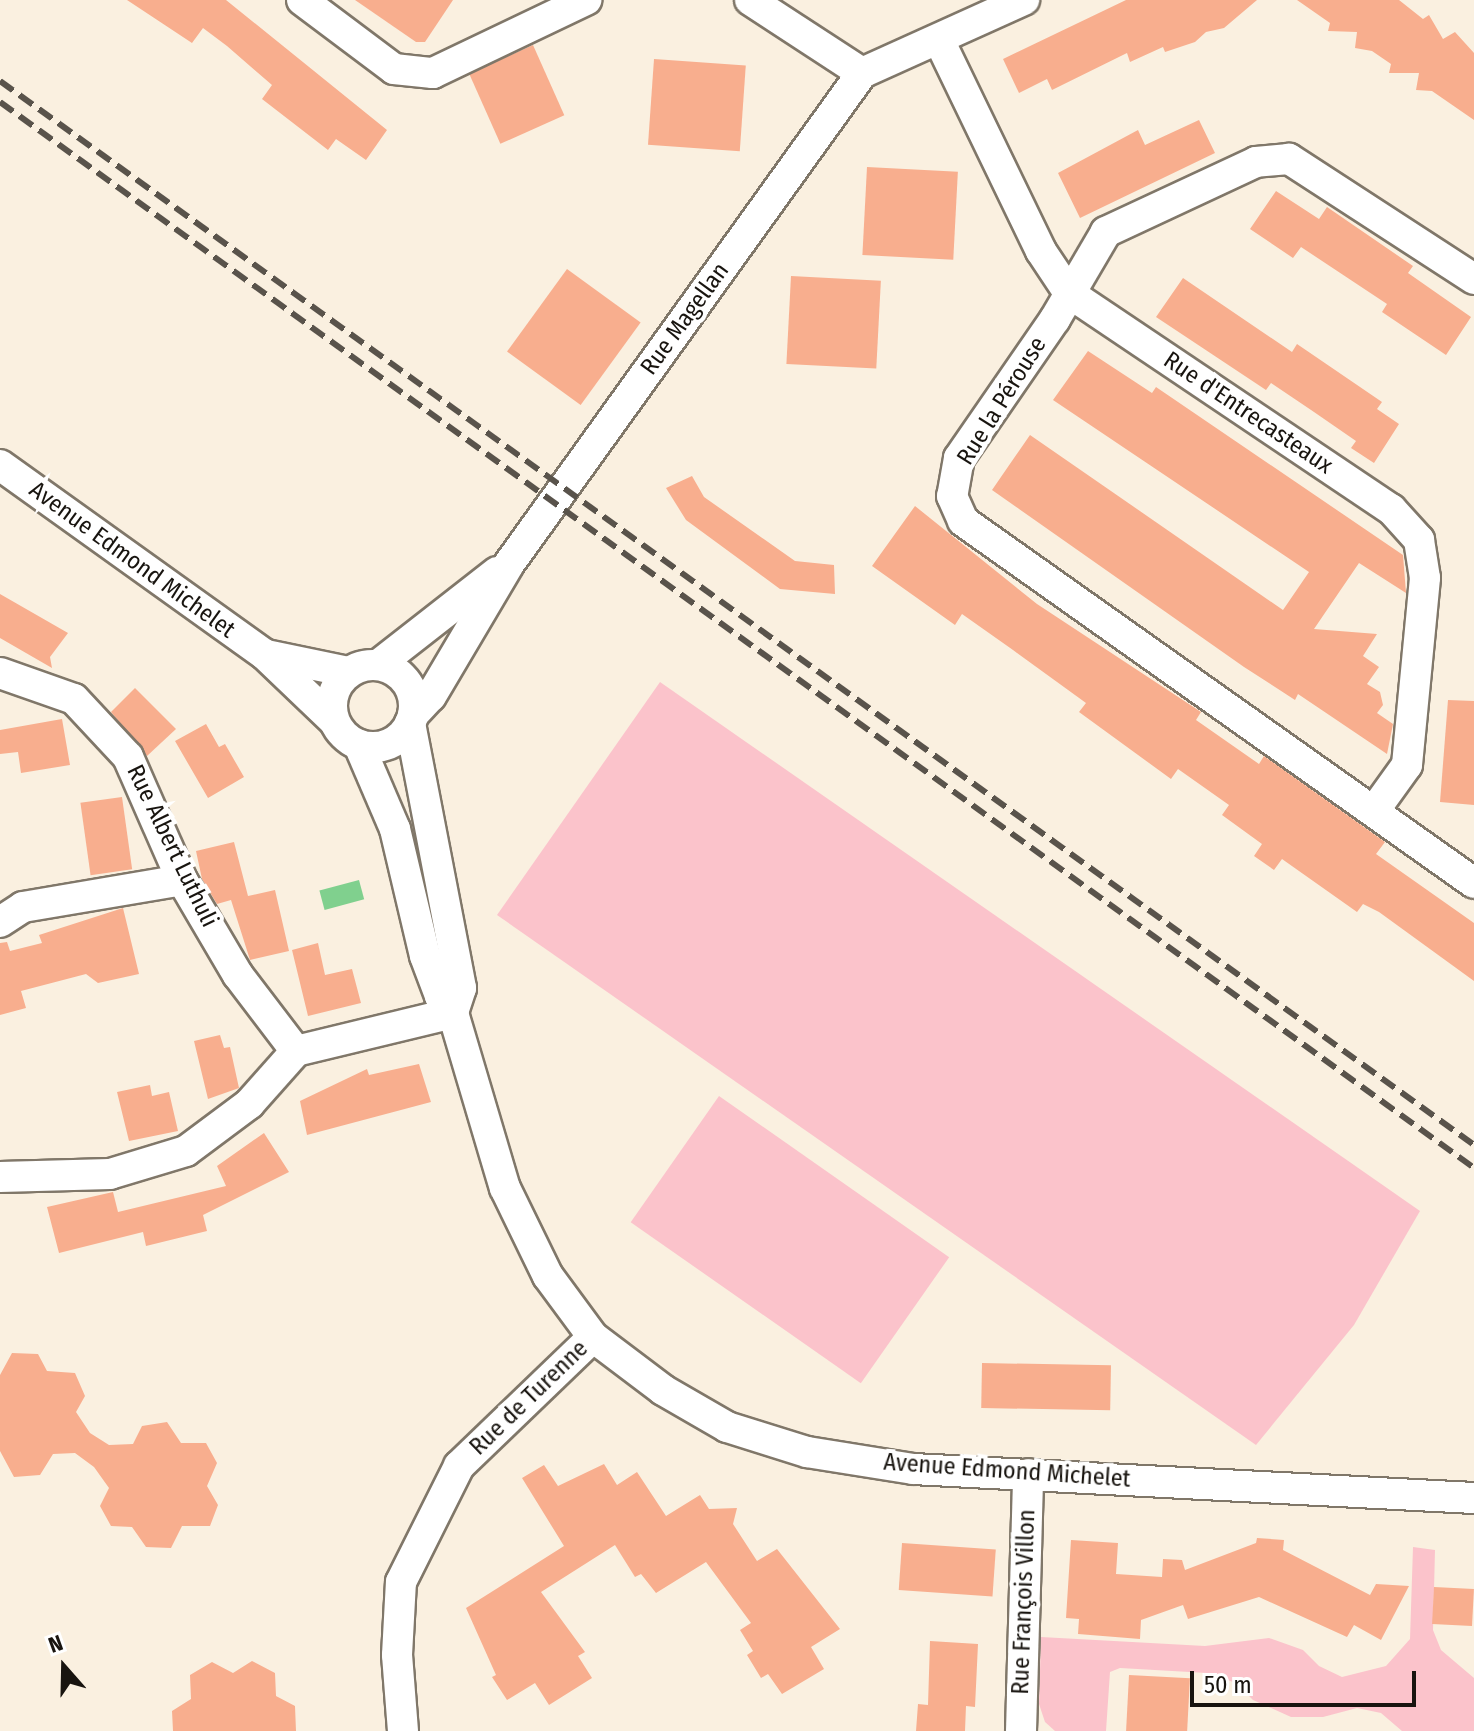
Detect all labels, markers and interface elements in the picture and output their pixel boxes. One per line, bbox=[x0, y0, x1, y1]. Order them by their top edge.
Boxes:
street label: Rue Magellan bbox=[635, 257, 735, 381]
street label: Rue la Pérouse bbox=[951, 332, 1053, 470]
street label: Rue d'Entrecasteaux bbox=[1158, 346, 1338, 480]
street label: Avenue Edmond Michelet bbox=[23, 476, 241, 644]
street label: Rue Albert Luthuli bbox=[120, 760, 224, 932]
street label: Rue de Turenne bbox=[464, 1335, 594, 1461]
street label: Avenue Edmond Michelet bbox=[883, 1448, 1131, 1494]
street label: Rue François Villon bbox=[1006, 1509, 1042, 1695]
north arrow bbox=[24, 1627, 104, 1707]
text: N bbox=[45, 1629, 66, 1659]
scale bar bbox=[1194, 1655, 1420, 1705]
text: 50 m bbox=[1204, 1671, 1252, 1699]

